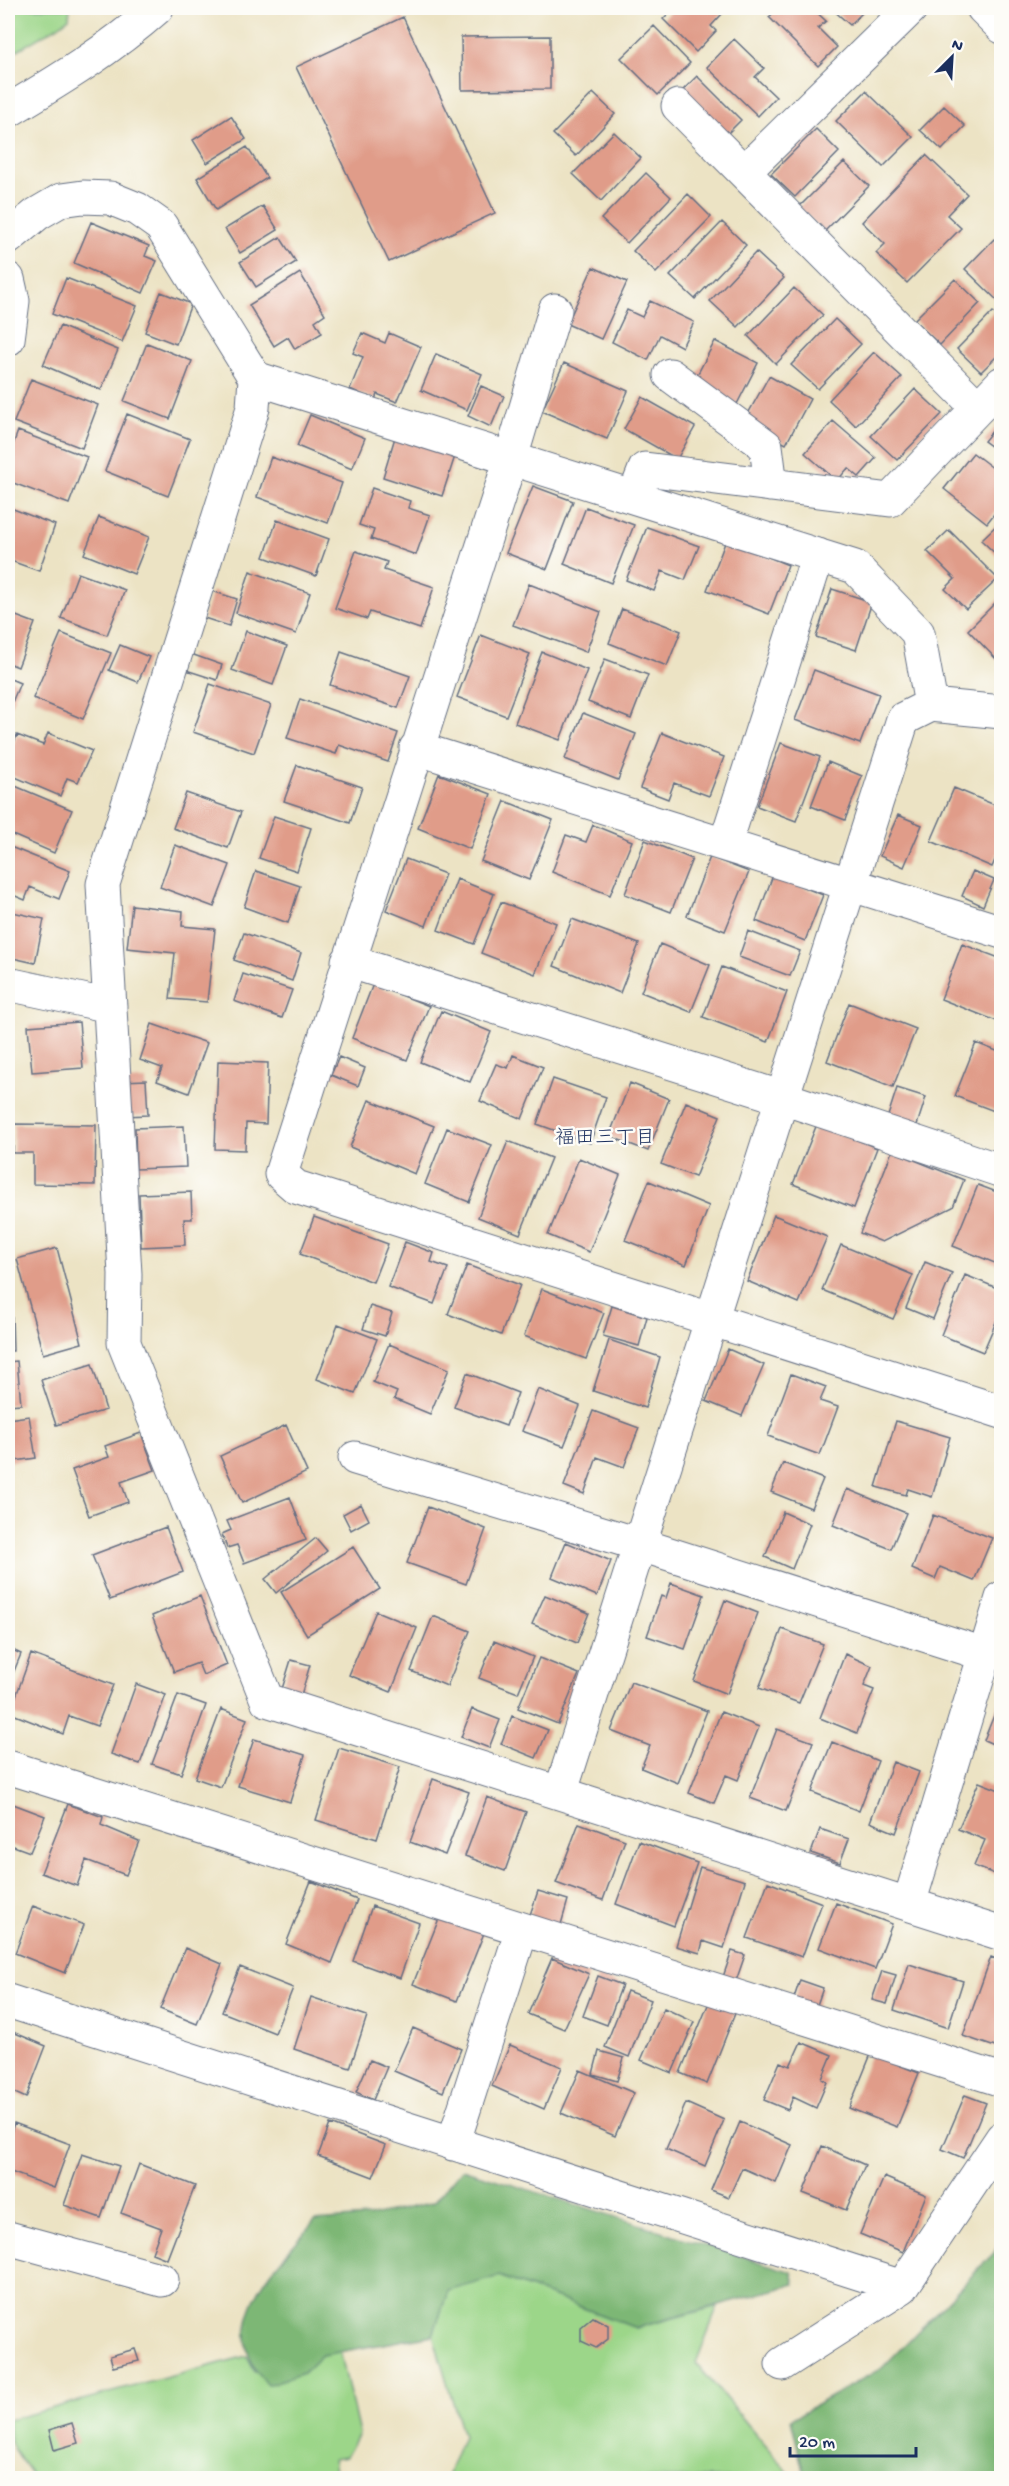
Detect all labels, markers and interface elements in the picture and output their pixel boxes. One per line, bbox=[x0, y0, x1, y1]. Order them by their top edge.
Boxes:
north arrow bbox=[922, 27, 982, 87]
text: N bbox=[948, 36, 966, 58]
district label: 福田三丁目 bbox=[555, 1127, 655, 1151]
scale bar bbox=[790, 2420, 916, 2458]
text: 20 m bbox=[799, 2433, 835, 2454]

